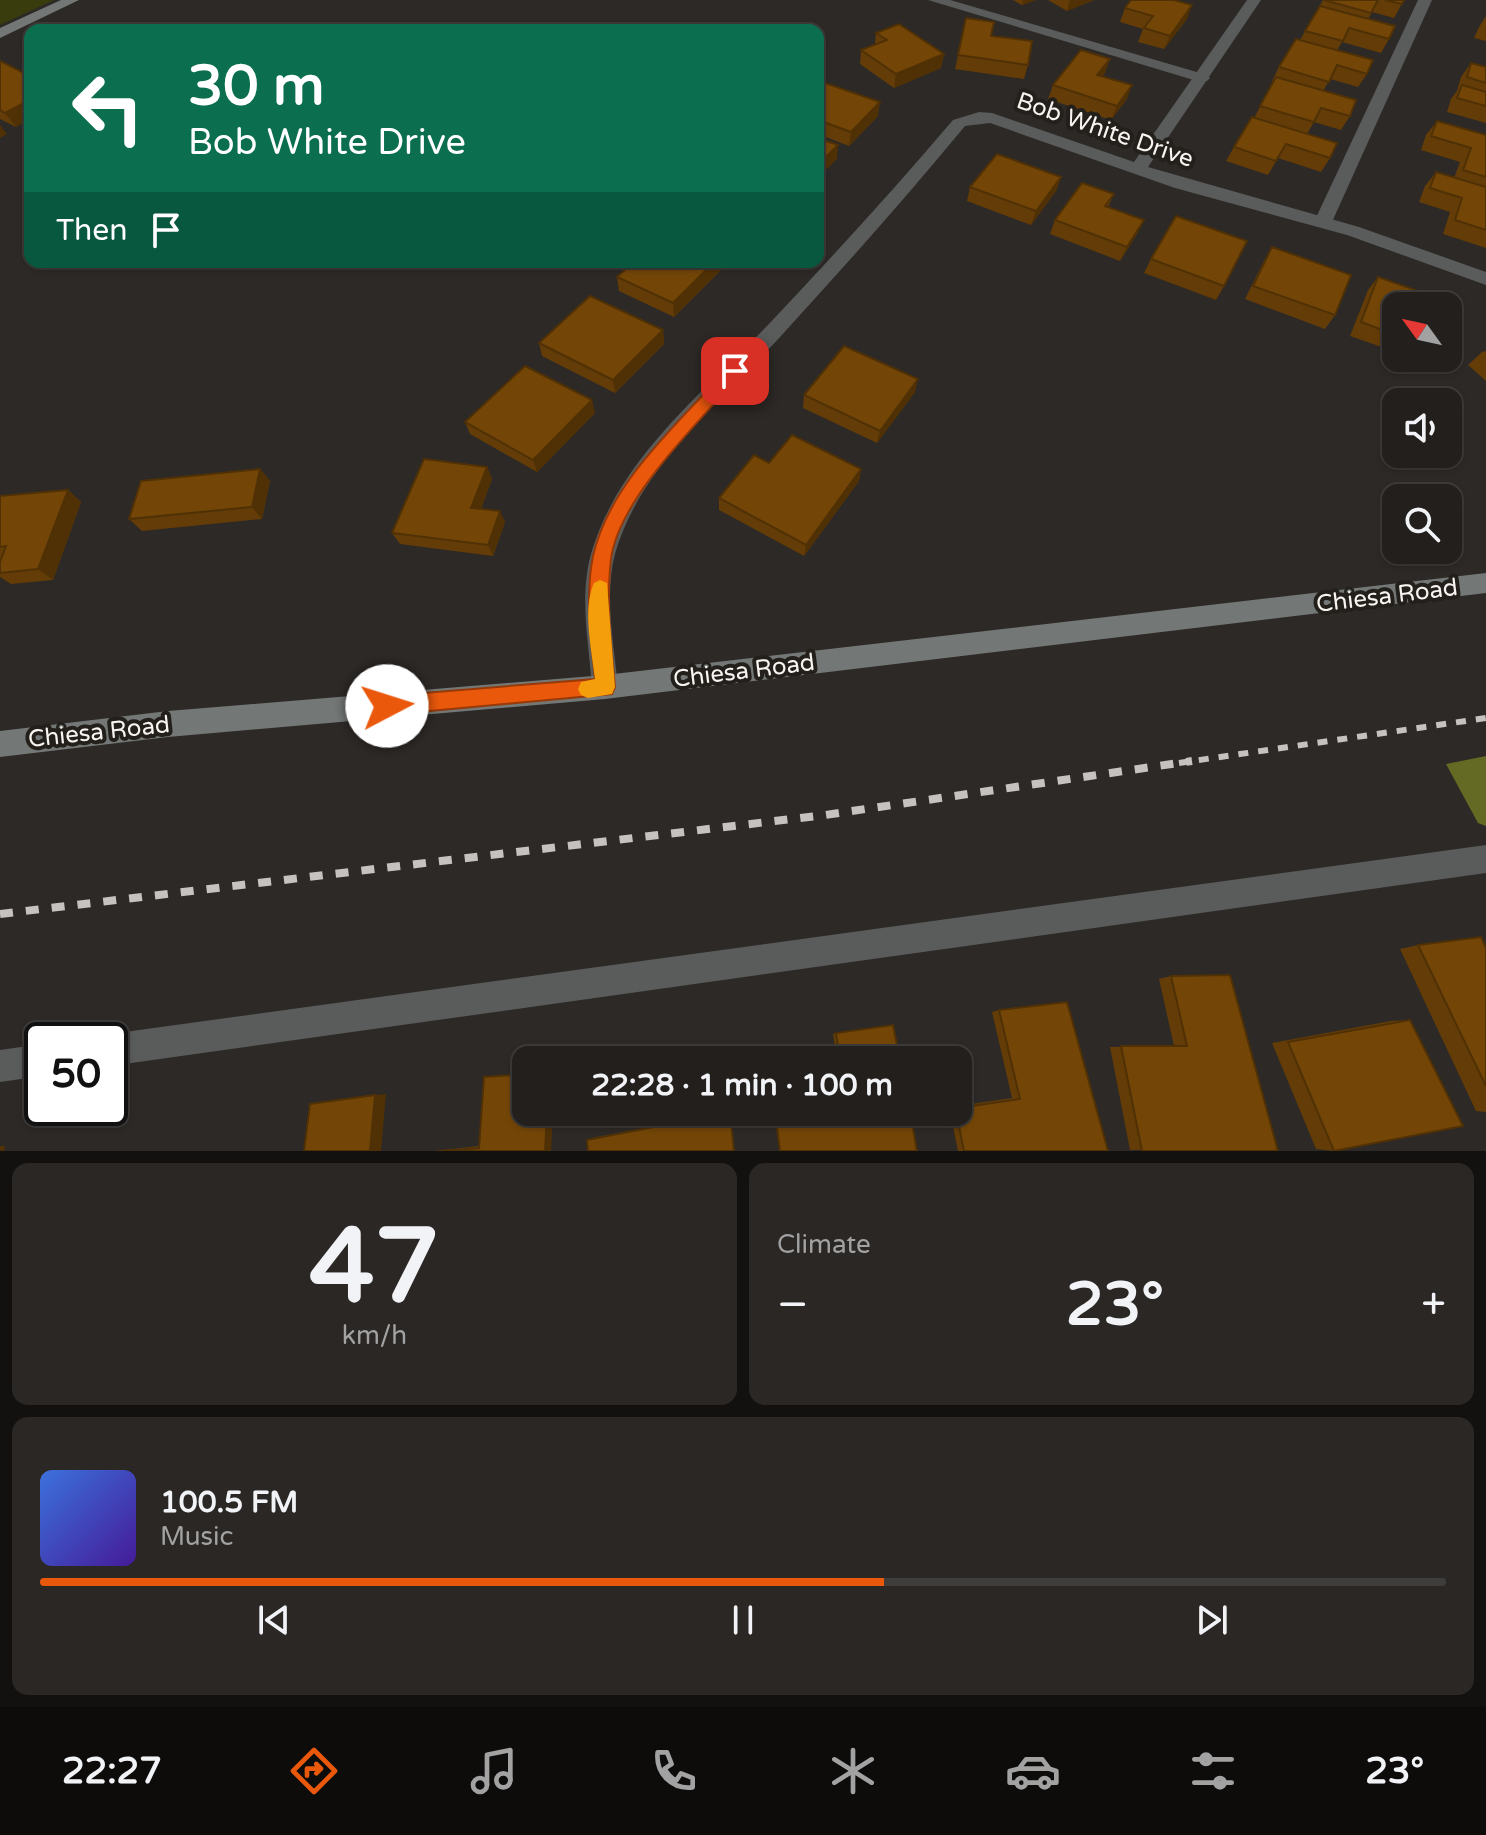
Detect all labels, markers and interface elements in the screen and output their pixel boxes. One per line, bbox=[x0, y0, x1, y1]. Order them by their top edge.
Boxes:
text: 30 m bbox=[188, 53, 324, 120]
icon: left bbox=[56, 56, 160, 160]
street label: Bob White Drive bbox=[1013, 86, 1197, 174]
text: Bob White Drive bbox=[188, 121, 466, 164]
icon: arrive bbox=[144, 208, 188, 252]
text: Then bbox=[56, 212, 128, 249]
north arrow bbox=[1382, 292, 1462, 372]
map controls bbox=[1382, 292, 1462, 564]
pin bbox=[701, 337, 769, 405]
icon: arrive bbox=[713, 349, 757, 393]
button: sound bbox=[1382, 388, 1462, 468]
button: search bbox=[1382, 484, 1462, 564]
street label: Chiesa Road bbox=[1315, 573, 1459, 619]
street label: Chiesa Road bbox=[672, 648, 816, 694]
position arrow bbox=[345, 664, 429, 748]
street label: Chiesa Road bbox=[27, 710, 171, 754]
speed limit sign: 50 bbox=[24, 1022, 128, 1126]
text: 22:28 · 1 min · 100 m bbox=[591, 1067, 893, 1104]
text: 47 bbox=[309, 1205, 440, 1330]
text: Climate bbox=[777, 1229, 871, 1260]
text: 23° bbox=[1066, 1269, 1164, 1341]
text: − bbox=[777, 1279, 808, 1332]
text: + bbox=[1421, 1279, 1446, 1332]
text: km/h bbox=[342, 1320, 407, 1351]
text: 100.5 FM bbox=[160, 1484, 298, 1521]
text: Music bbox=[160, 1521, 233, 1552]
icon: previous bbox=[252, 1598, 296, 1642]
icon: pause bbox=[721, 1598, 765, 1642]
icon: next bbox=[1190, 1598, 1234, 1642]
icon: directions bbox=[286, 1743, 342, 1799]
icon: music bbox=[466, 1743, 522, 1799]
icon: phone bbox=[646, 1743, 702, 1799]
icon: climate bbox=[825, 1743, 881, 1799]
icon: car bbox=[1005, 1743, 1061, 1799]
icon: filters bbox=[1185, 1743, 1241, 1799]
text: 22:27 bbox=[62, 1750, 162, 1793]
text: 23° bbox=[1365, 1750, 1424, 1793]

